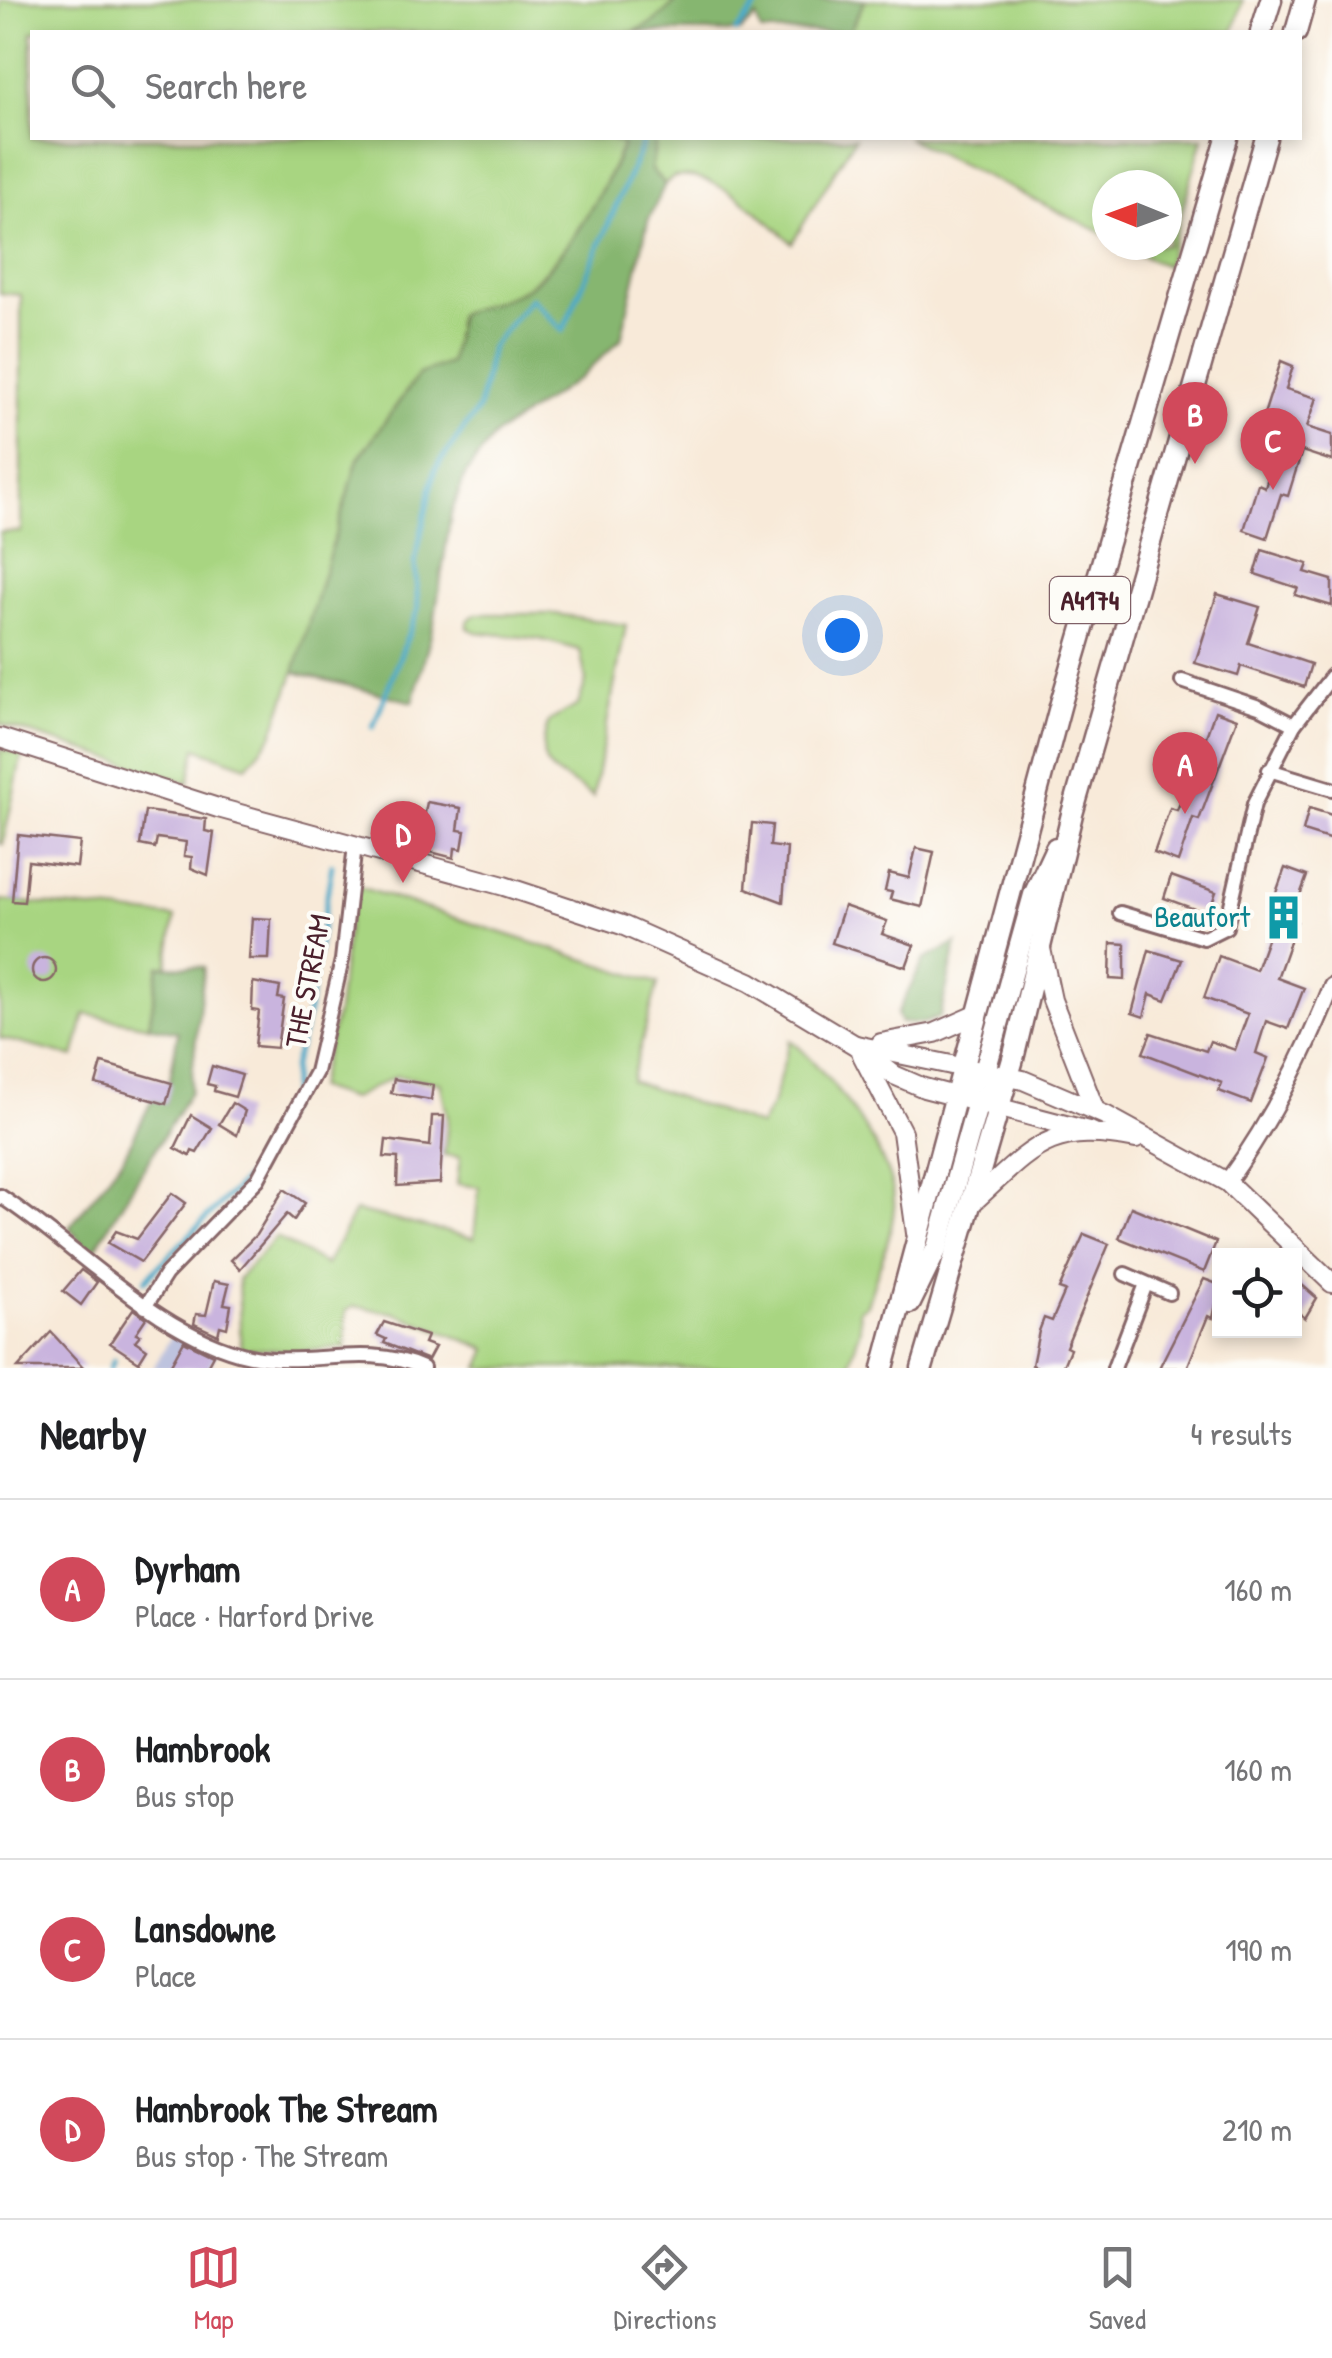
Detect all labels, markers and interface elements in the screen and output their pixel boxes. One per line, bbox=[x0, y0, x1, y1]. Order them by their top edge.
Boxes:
search box bbox=[30, 30, 1302, 140]
icon: search bbox=[65, 58, 120, 113]
text: Search here bbox=[145, 59, 307, 111]
north arrow bbox=[1092, 170, 1182, 260]
pin: B bbox=[1162, 382, 1228, 464]
pin: C bbox=[1240, 408, 1306, 490]
road number: A4174 bbox=[1050, 577, 1130, 623]
your location bbox=[817, 610, 868, 661]
pin: A bbox=[1152, 732, 1218, 814]
pin: D bbox=[370, 800, 436, 883]
building icon: Beaufort bbox=[1259, 893, 1307, 941]
place label: Beaufort bbox=[1154, 896, 1251, 936]
street label: THE STREAM bbox=[274, 911, 340, 1051]
map controls bbox=[1212, 1248, 1302, 1338]
button: locate bbox=[1212, 1248, 1302, 1338]
text: Nearby bbox=[40, 1405, 147, 1462]
text: 4 results bbox=[1191, 1412, 1292, 1455]
text: Dyrham bbox=[135, 1542, 240, 1594]
text: A bbox=[65, 1568, 80, 1611]
text: 160 m bbox=[1224, 1568, 1292, 1611]
text: Place · Harford Drive bbox=[135, 1594, 374, 1637]
text: Hambrook bbox=[135, 1722, 270, 1774]
text: B bbox=[64, 1748, 81, 1791]
text: 160 m bbox=[1224, 1748, 1292, 1791]
text: Bus stop bbox=[135, 1774, 234, 1817]
text: Lansdowne bbox=[135, 1902, 276, 1954]
text: C bbox=[64, 1928, 81, 1971]
text: 190 m bbox=[1225, 1928, 1292, 1971]
text: Place bbox=[135, 1954, 197, 1997]
text: Hambrook The Stream bbox=[135, 2082, 438, 2134]
text: D bbox=[65, 2108, 80, 2151]
text: 210 m bbox=[1222, 2108, 1292, 2151]
text: Bus stop · The Stream bbox=[135, 2134, 388, 2177]
tab: Map bbox=[186, 2240, 241, 2338]
tab: Directions bbox=[613, 2240, 716, 2338]
tab: Saved bbox=[1089, 2240, 1146, 2338]

